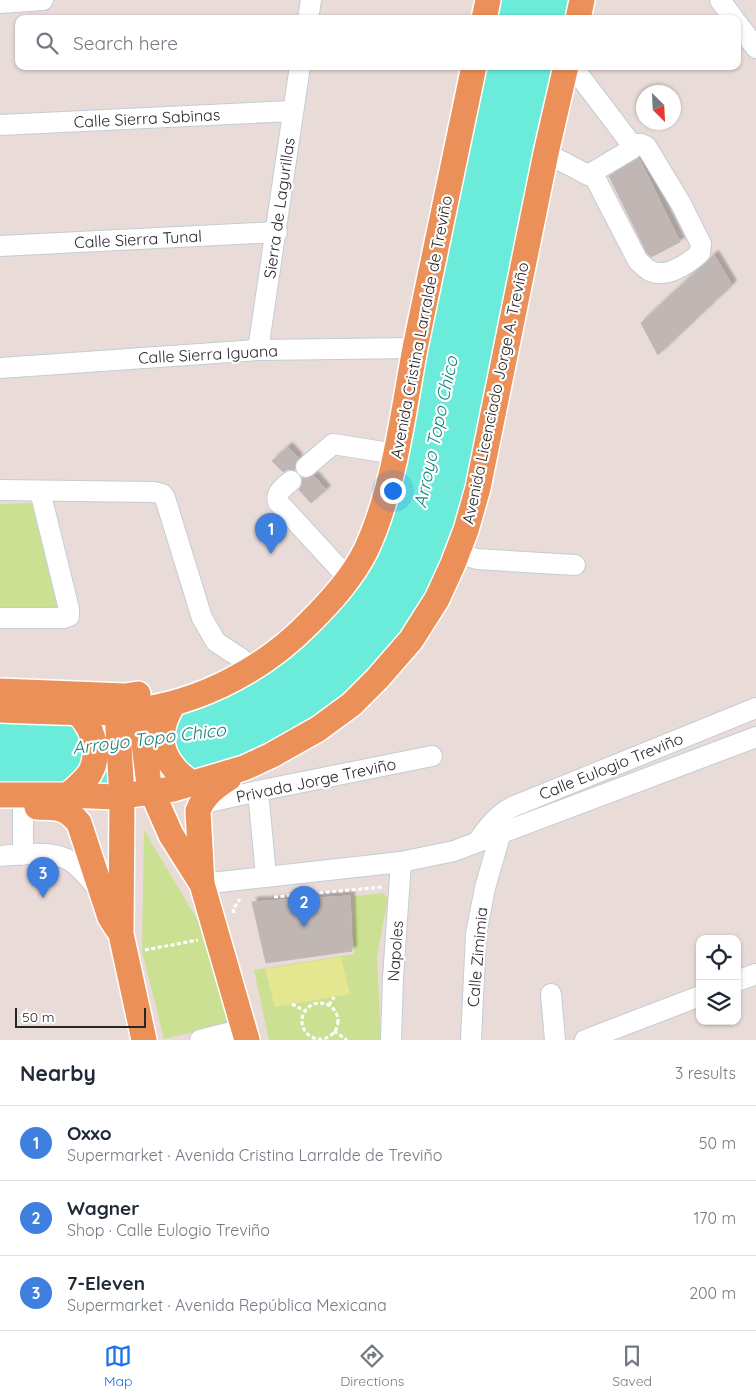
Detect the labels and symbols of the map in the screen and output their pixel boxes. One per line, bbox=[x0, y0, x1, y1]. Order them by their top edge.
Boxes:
north arrow bbox=[636, 85, 681, 130]
street label: Calle Sierra Sabinas bbox=[73, 104, 221, 132]
street label: Sierra de Lagurillas bbox=[259, 136, 299, 280]
street label: Avenida Cristina Larralde de Treviño bbox=[386, 194, 456, 460]
street label: Calle Sierra Tunal bbox=[74, 226, 202, 252]
street label: Avenida Licenciado Jorge A. Treviño bbox=[457, 260, 533, 526]
street label: Calle Sierra Iguana bbox=[138, 340, 278, 368]
water label: Arroyo Topo Chico bbox=[408, 353, 463, 510]
your location bbox=[380, 478, 406, 504]
pin: 1 bbox=[255, 513, 287, 554]
water label: Arroyo Topo Chico bbox=[71, 718, 228, 759]
street label: Calle Eulogio Treviño bbox=[536, 728, 686, 804]
street label: Privada Jorge Treviño bbox=[234, 753, 398, 807]
pin: 3 bbox=[27, 857, 59, 898]
pin: 2 bbox=[288, 886, 320, 927]
street label: Calle Zimimia bbox=[463, 906, 491, 1008]
street label: Napoles bbox=[383, 920, 407, 982]
scale bar bbox=[15, 1005, 146, 1028]

